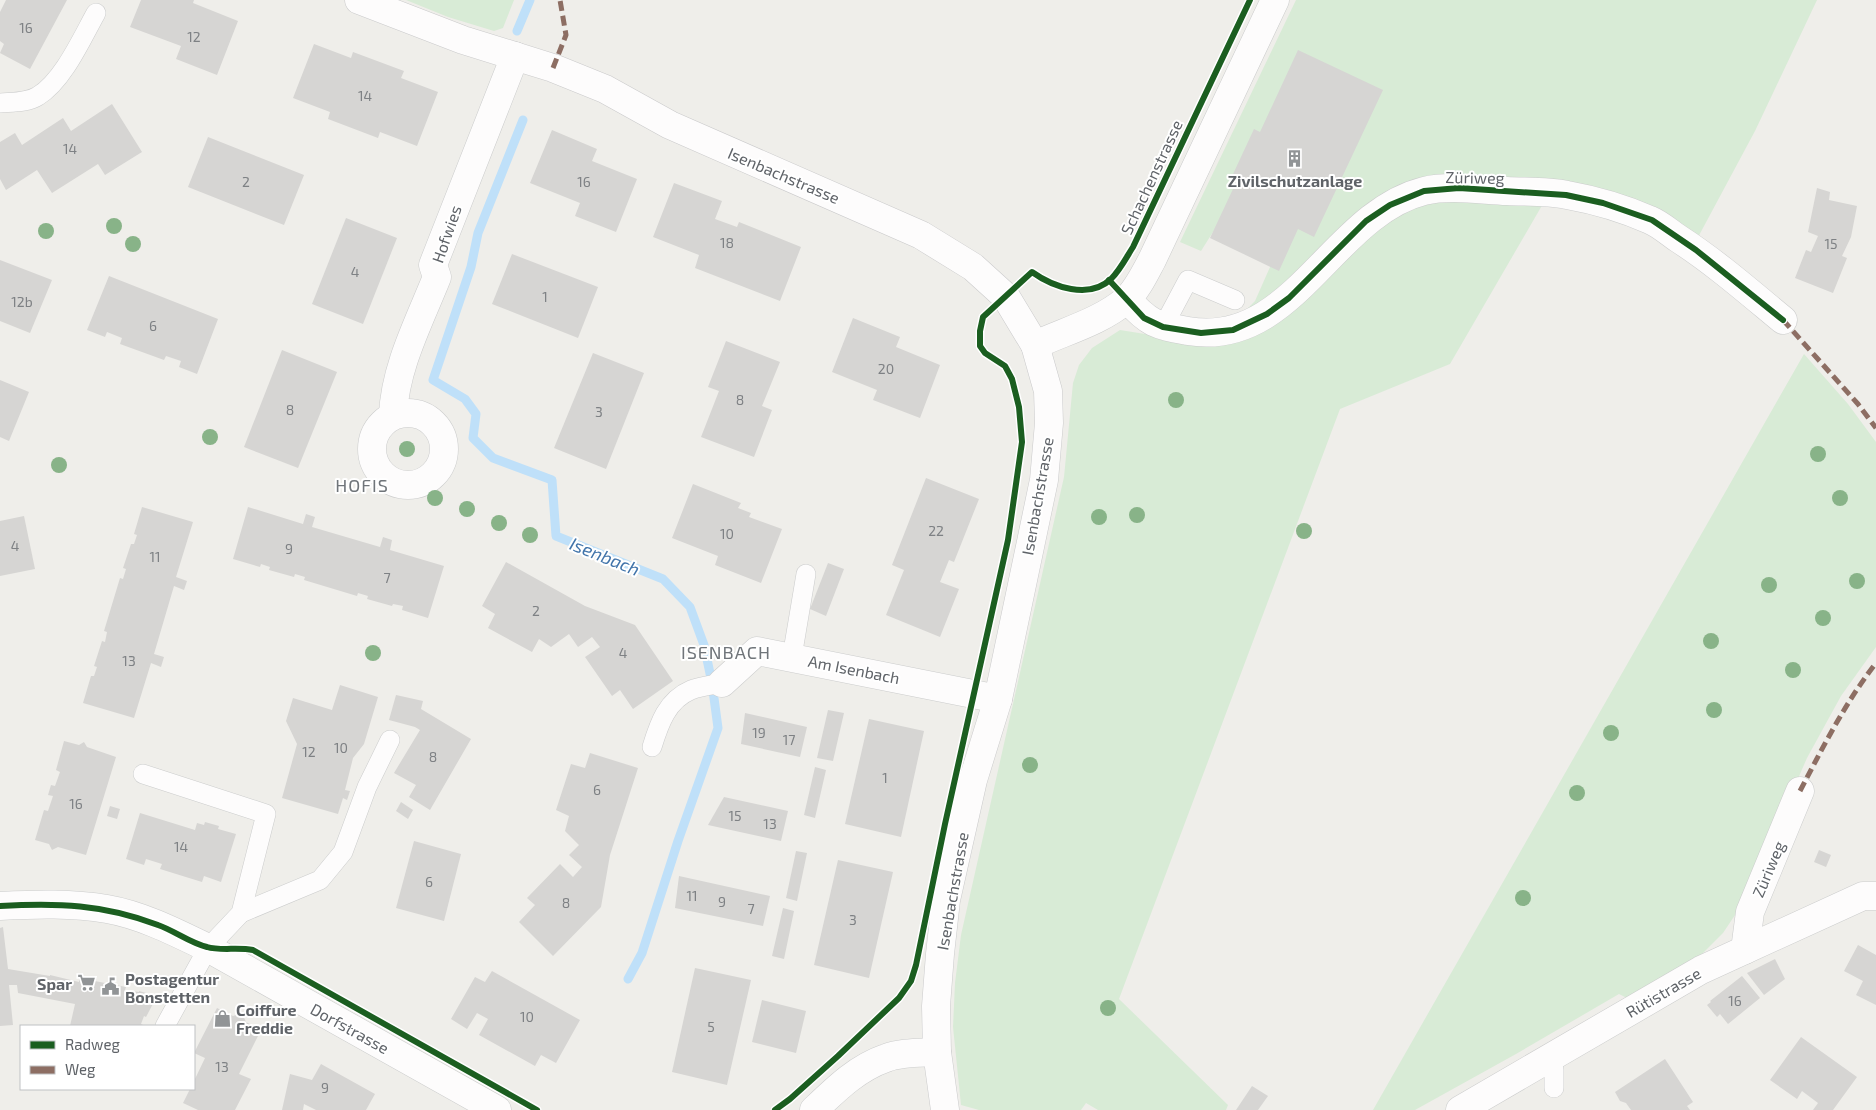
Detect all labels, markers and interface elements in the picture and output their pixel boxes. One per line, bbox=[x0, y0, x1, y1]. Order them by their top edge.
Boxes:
house number: 16 bbox=[19, 19, 33, 36]
house number: 12 bbox=[187, 28, 201, 45]
house number: 14 bbox=[358, 87, 372, 104]
street label: Schachenstrasse bbox=[1116, 117, 1186, 237]
house number: 14 bbox=[63, 140, 77, 157]
street label: Isenbachstrasse bbox=[725, 143, 843, 207]
building icon: Zivilschutzanlage bbox=[1285, 149, 1305, 169]
street label: Züriweg bbox=[1445, 167, 1505, 187]
place label: Zivilschutzanlage bbox=[1228, 171, 1362, 190]
house number: 2 bbox=[242, 173, 250, 190]
house number: 16 bbox=[577, 173, 591, 190]
street label: Hofwies bbox=[427, 203, 465, 265]
house number: 18 bbox=[720, 234, 734, 251]
house number: 15 bbox=[1824, 235, 1838, 252]
house number: 4 bbox=[351, 263, 359, 280]
house number: 1 bbox=[542, 288, 548, 305]
house number: 12b bbox=[11, 293, 33, 310]
house number: 6 bbox=[149, 317, 157, 334]
house number: 20 bbox=[878, 360, 894, 377]
house number: 8 bbox=[736, 391, 744, 408]
house number: 8 bbox=[286, 401, 294, 418]
house number: 3 bbox=[595, 403, 603, 420]
street label: Isenbachstrasse bbox=[1017, 436, 1057, 556]
district label: HOFIS bbox=[335, 474, 389, 496]
house number: 22 bbox=[928, 522, 944, 539]
house number: 10 bbox=[720, 525, 734, 542]
water label: Isenbach bbox=[567, 532, 643, 580]
house number: 4 bbox=[11, 537, 19, 554]
house number: 9 bbox=[285, 540, 293, 557]
house number: 11 bbox=[149, 548, 161, 565]
house number: 7 bbox=[383, 569, 391, 586]
house number: 2 bbox=[532, 602, 540, 619]
district label: ISENBACH bbox=[681, 641, 771, 663]
house number: 4 bbox=[619, 644, 627, 661]
street label: Am Isenbach bbox=[807, 651, 901, 687]
house number: 13 bbox=[122, 652, 136, 669]
house number: 19 bbox=[752, 724, 766, 741]
house number: 17 bbox=[783, 731, 795, 748]
house number: 10 bbox=[334, 739, 348, 756]
house number: 12 bbox=[302, 743, 316, 760]
house number: 8 bbox=[429, 748, 437, 765]
house number: 1 bbox=[882, 769, 888, 786]
house number: 6 bbox=[593, 781, 601, 798]
house number: 16 bbox=[69, 795, 83, 812]
house number: 15 bbox=[728, 807, 742, 824]
house number: 13 bbox=[763, 815, 777, 832]
street label: Isenbachstrasse bbox=[932, 831, 972, 951]
house number: 14 bbox=[174, 838, 188, 855]
street label: Züriweg bbox=[1748, 838, 1788, 900]
house number: 6 bbox=[425, 873, 433, 890]
house number: 11 bbox=[686, 887, 698, 904]
house number: 9 bbox=[718, 893, 726, 910]
house number: 8 bbox=[562, 894, 570, 911]
house number: 7 bbox=[747, 900, 755, 917]
house number: 3 bbox=[849, 911, 857, 928]
street label: Rütistrasse bbox=[1622, 963, 1704, 1021]
place label: Postagentur Bonstetten bbox=[125, 969, 219, 1006]
supermarket icon: Spar bbox=[76, 973, 96, 993]
place label: Spar bbox=[37, 974, 72, 993]
public building icon: Postagentur Bonstetten bbox=[101, 977, 121, 997]
house number: 16 bbox=[1728, 992, 1742, 1009]
street label: Dorfstrasse bbox=[308, 999, 392, 1057]
place label: Coiffure Freddie bbox=[236, 1000, 297, 1037]
shop icon: Coiffure Freddie bbox=[212, 1008, 232, 1028]
house number: 10 bbox=[520, 1008, 534, 1025]
house number: 5 bbox=[707, 1018, 715, 1035]
legend bbox=[20, 1025, 195, 1090]
text: Radweg bbox=[65, 1035, 120, 1053]
house number: 13 bbox=[215, 1058, 229, 1075]
text: Weg bbox=[65, 1060, 96, 1078]
house number: 9 bbox=[321, 1079, 329, 1096]

